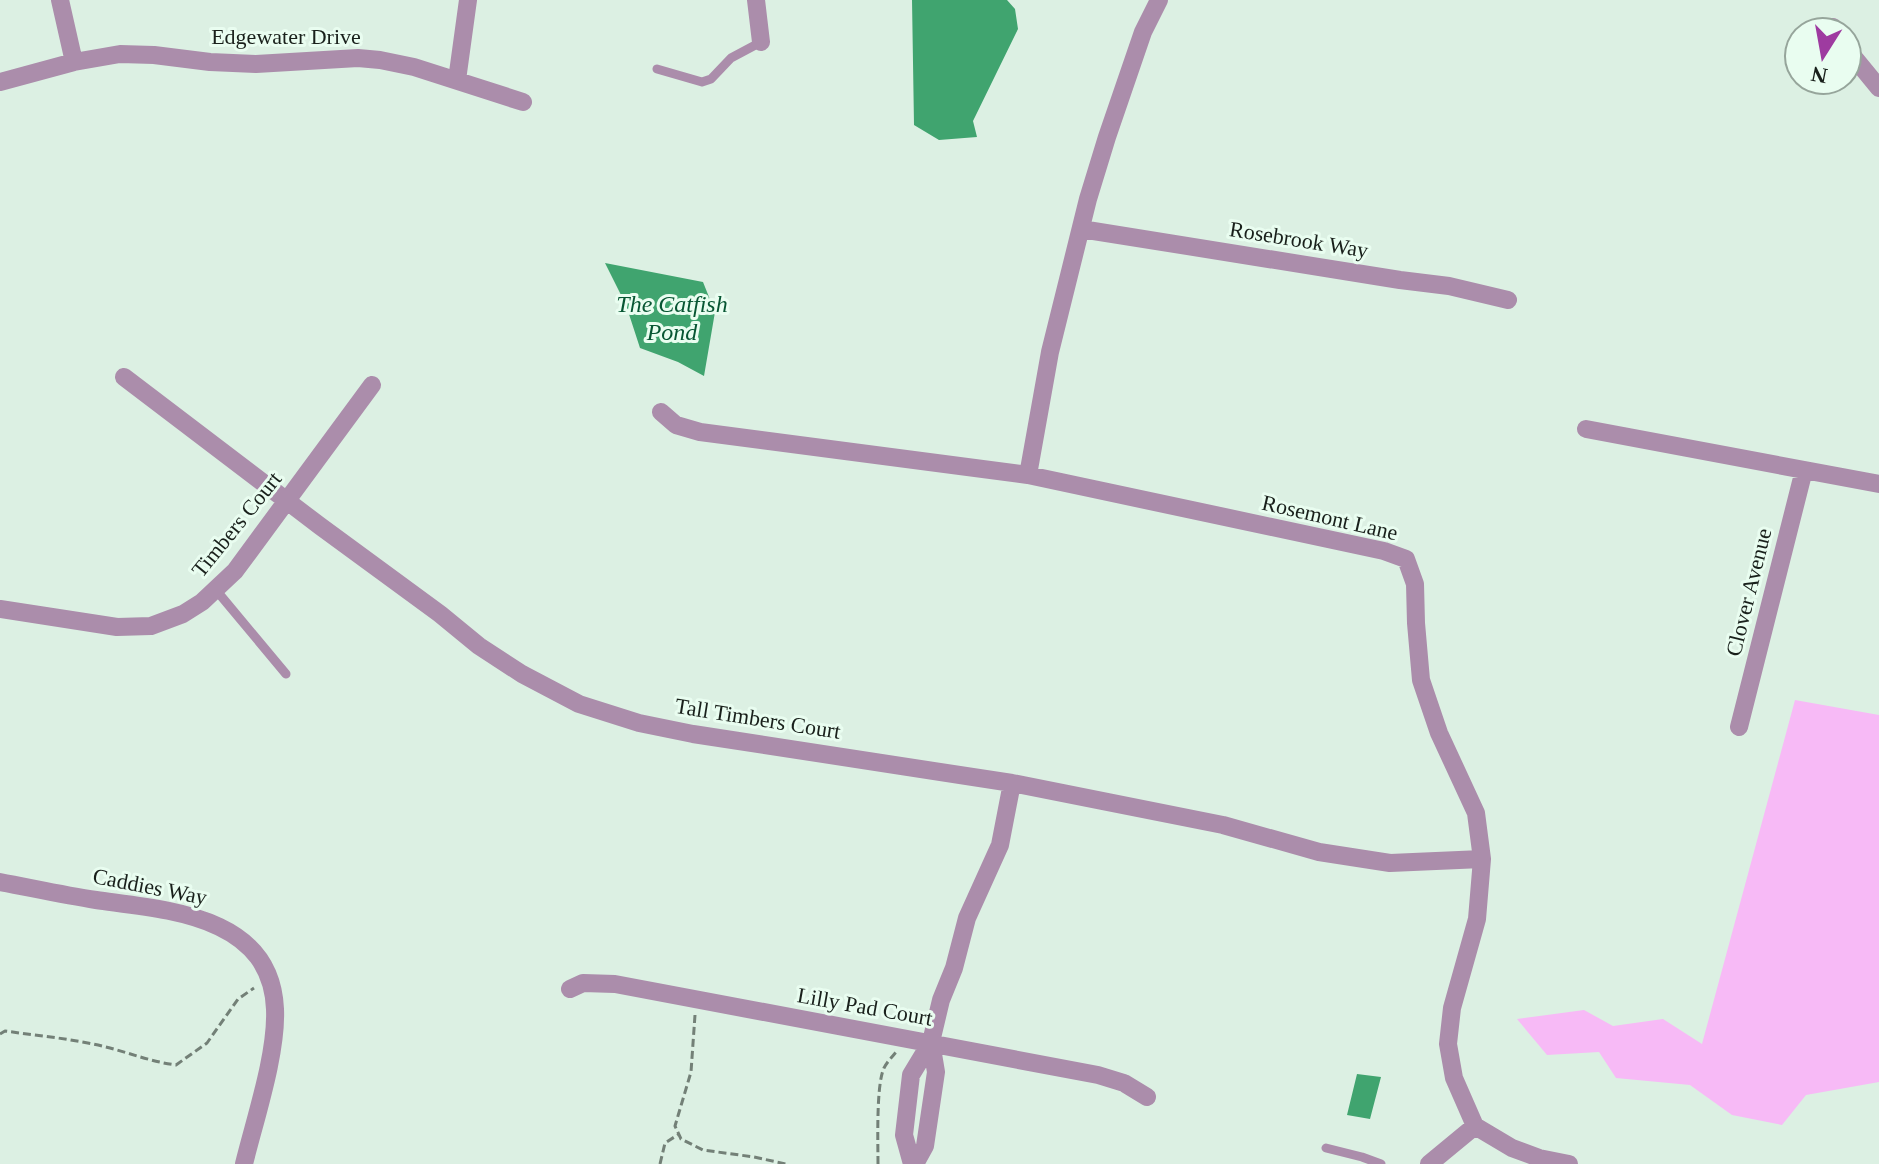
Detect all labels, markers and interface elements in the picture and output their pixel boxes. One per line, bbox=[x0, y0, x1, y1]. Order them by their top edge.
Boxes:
north arrow bbox=[1783, 16, 1863, 96]
street label: Edgewater Drive bbox=[211, 24, 361, 49]
text: N bbox=[1809, 61, 1829, 89]
street label: Rosebrook Way bbox=[1228, 216, 1370, 263]
water label: The Catfish Pond bbox=[616, 291, 728, 345]
street label: Timbers Court bbox=[186, 467, 286, 582]
street label: Rosemont Lane bbox=[1260, 490, 1400, 545]
street label: Clover Avenue bbox=[1721, 526, 1776, 659]
street label: Tall Timbers Court bbox=[673, 693, 842, 744]
street label: Caddies Way bbox=[91, 863, 209, 910]
street label: Lilly Pad Court bbox=[795, 982, 934, 1031]

